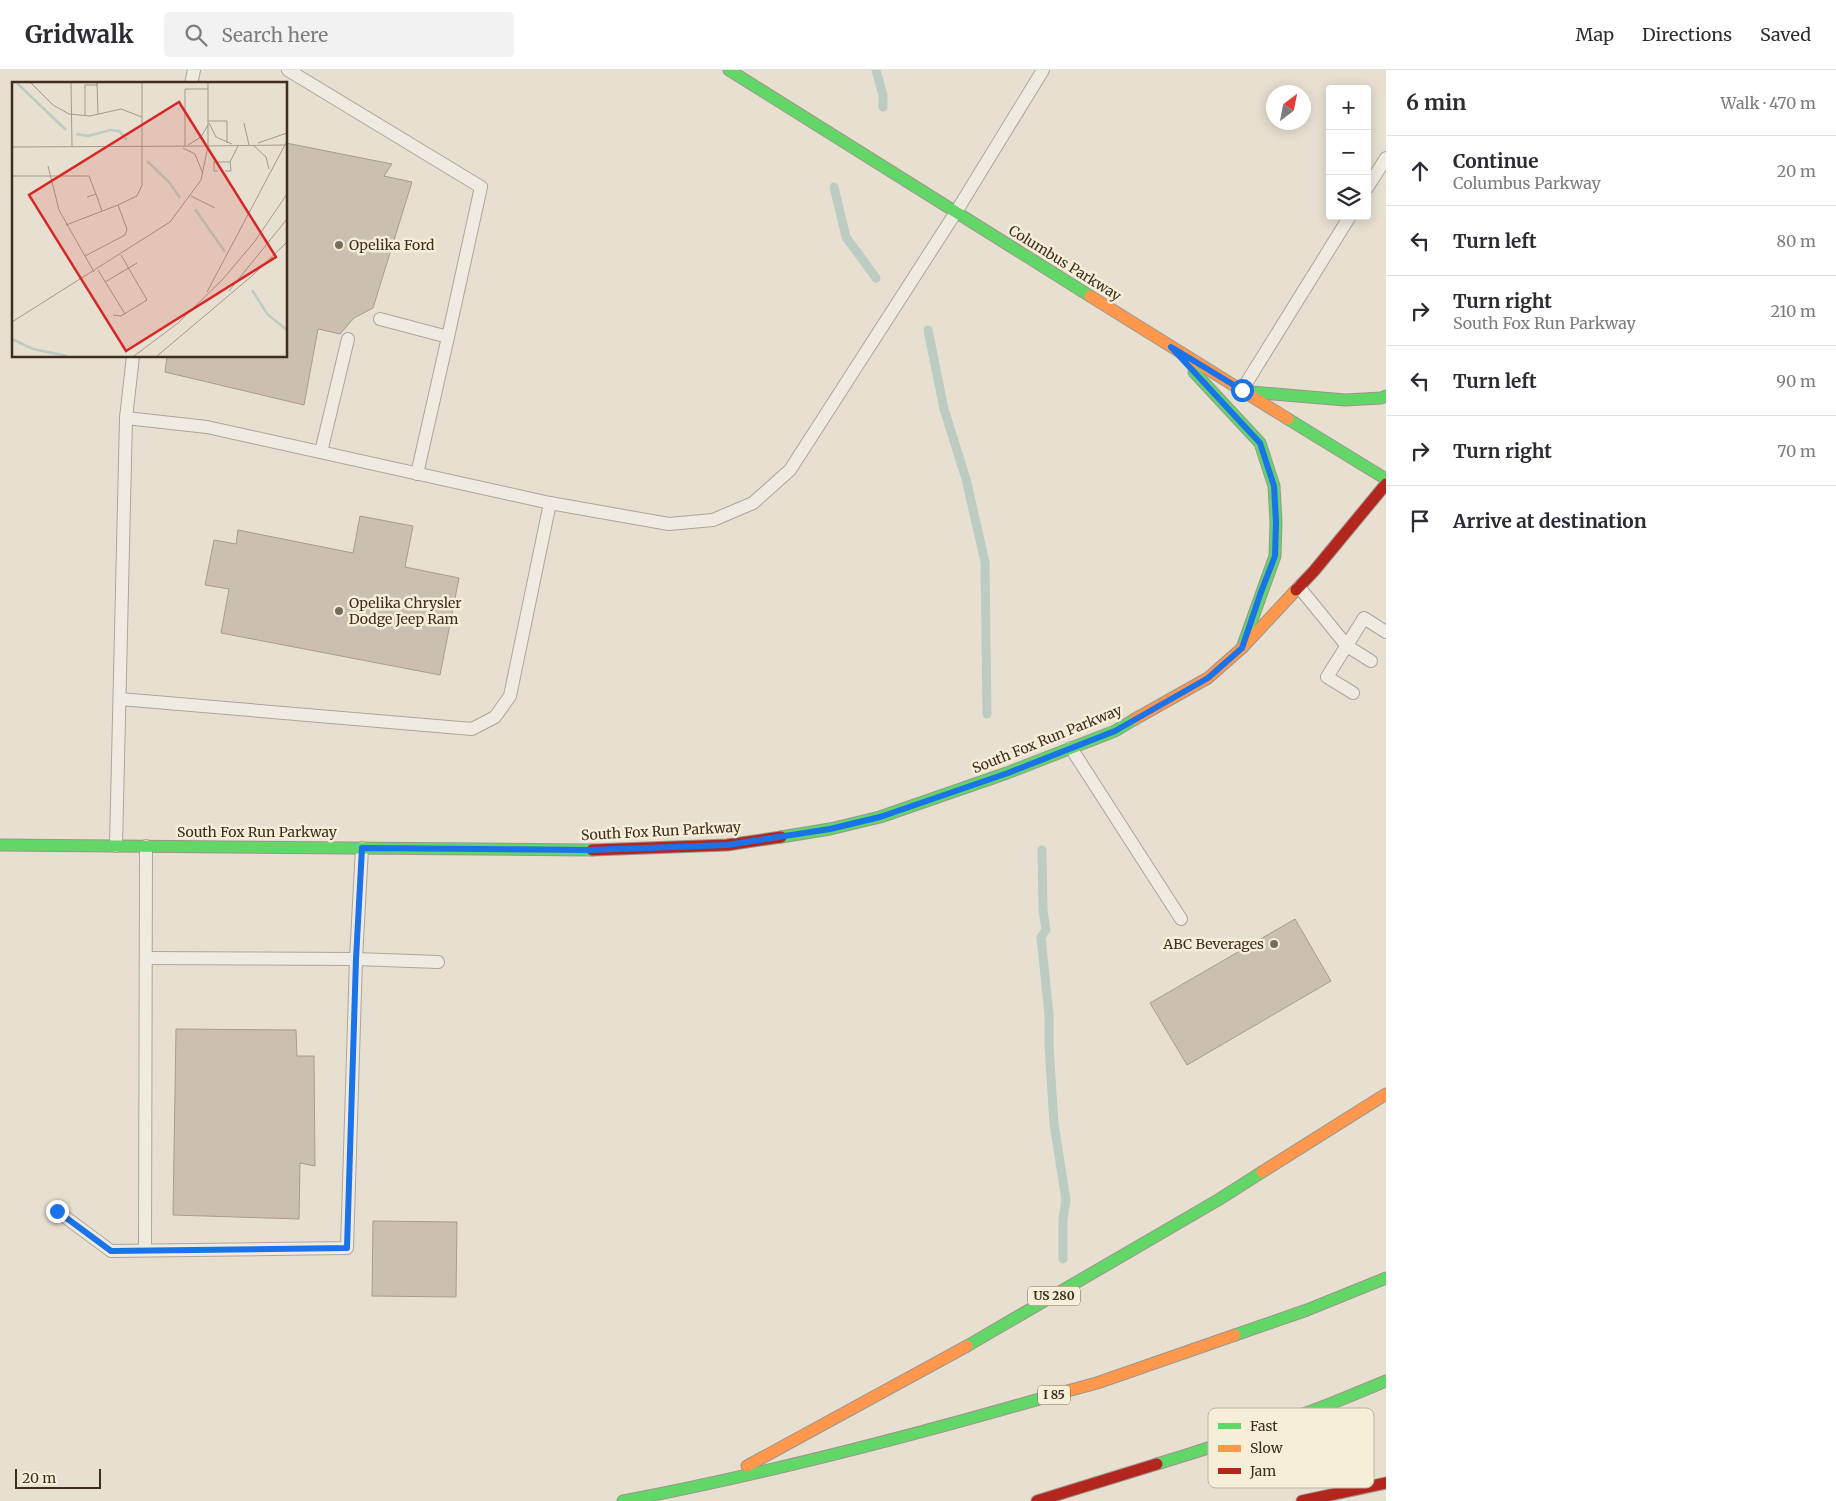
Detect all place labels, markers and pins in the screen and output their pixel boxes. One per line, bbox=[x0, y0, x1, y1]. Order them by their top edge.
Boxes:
place label: Opelika Ford bbox=[349, 236, 435, 254]
marker: Opelika Ford bbox=[333, 239, 345, 251]
place label: Opelika Chrysler Dodge Jeep Ram bbox=[349, 594, 462, 628]
marker: Opelika Chrysler Dodge Jeep Ram bbox=[333, 605, 345, 617]
place label: ABC Beverages bbox=[1162, 935, 1264, 953]
marker: ABC Beverages bbox=[1268, 938, 1280, 950]

